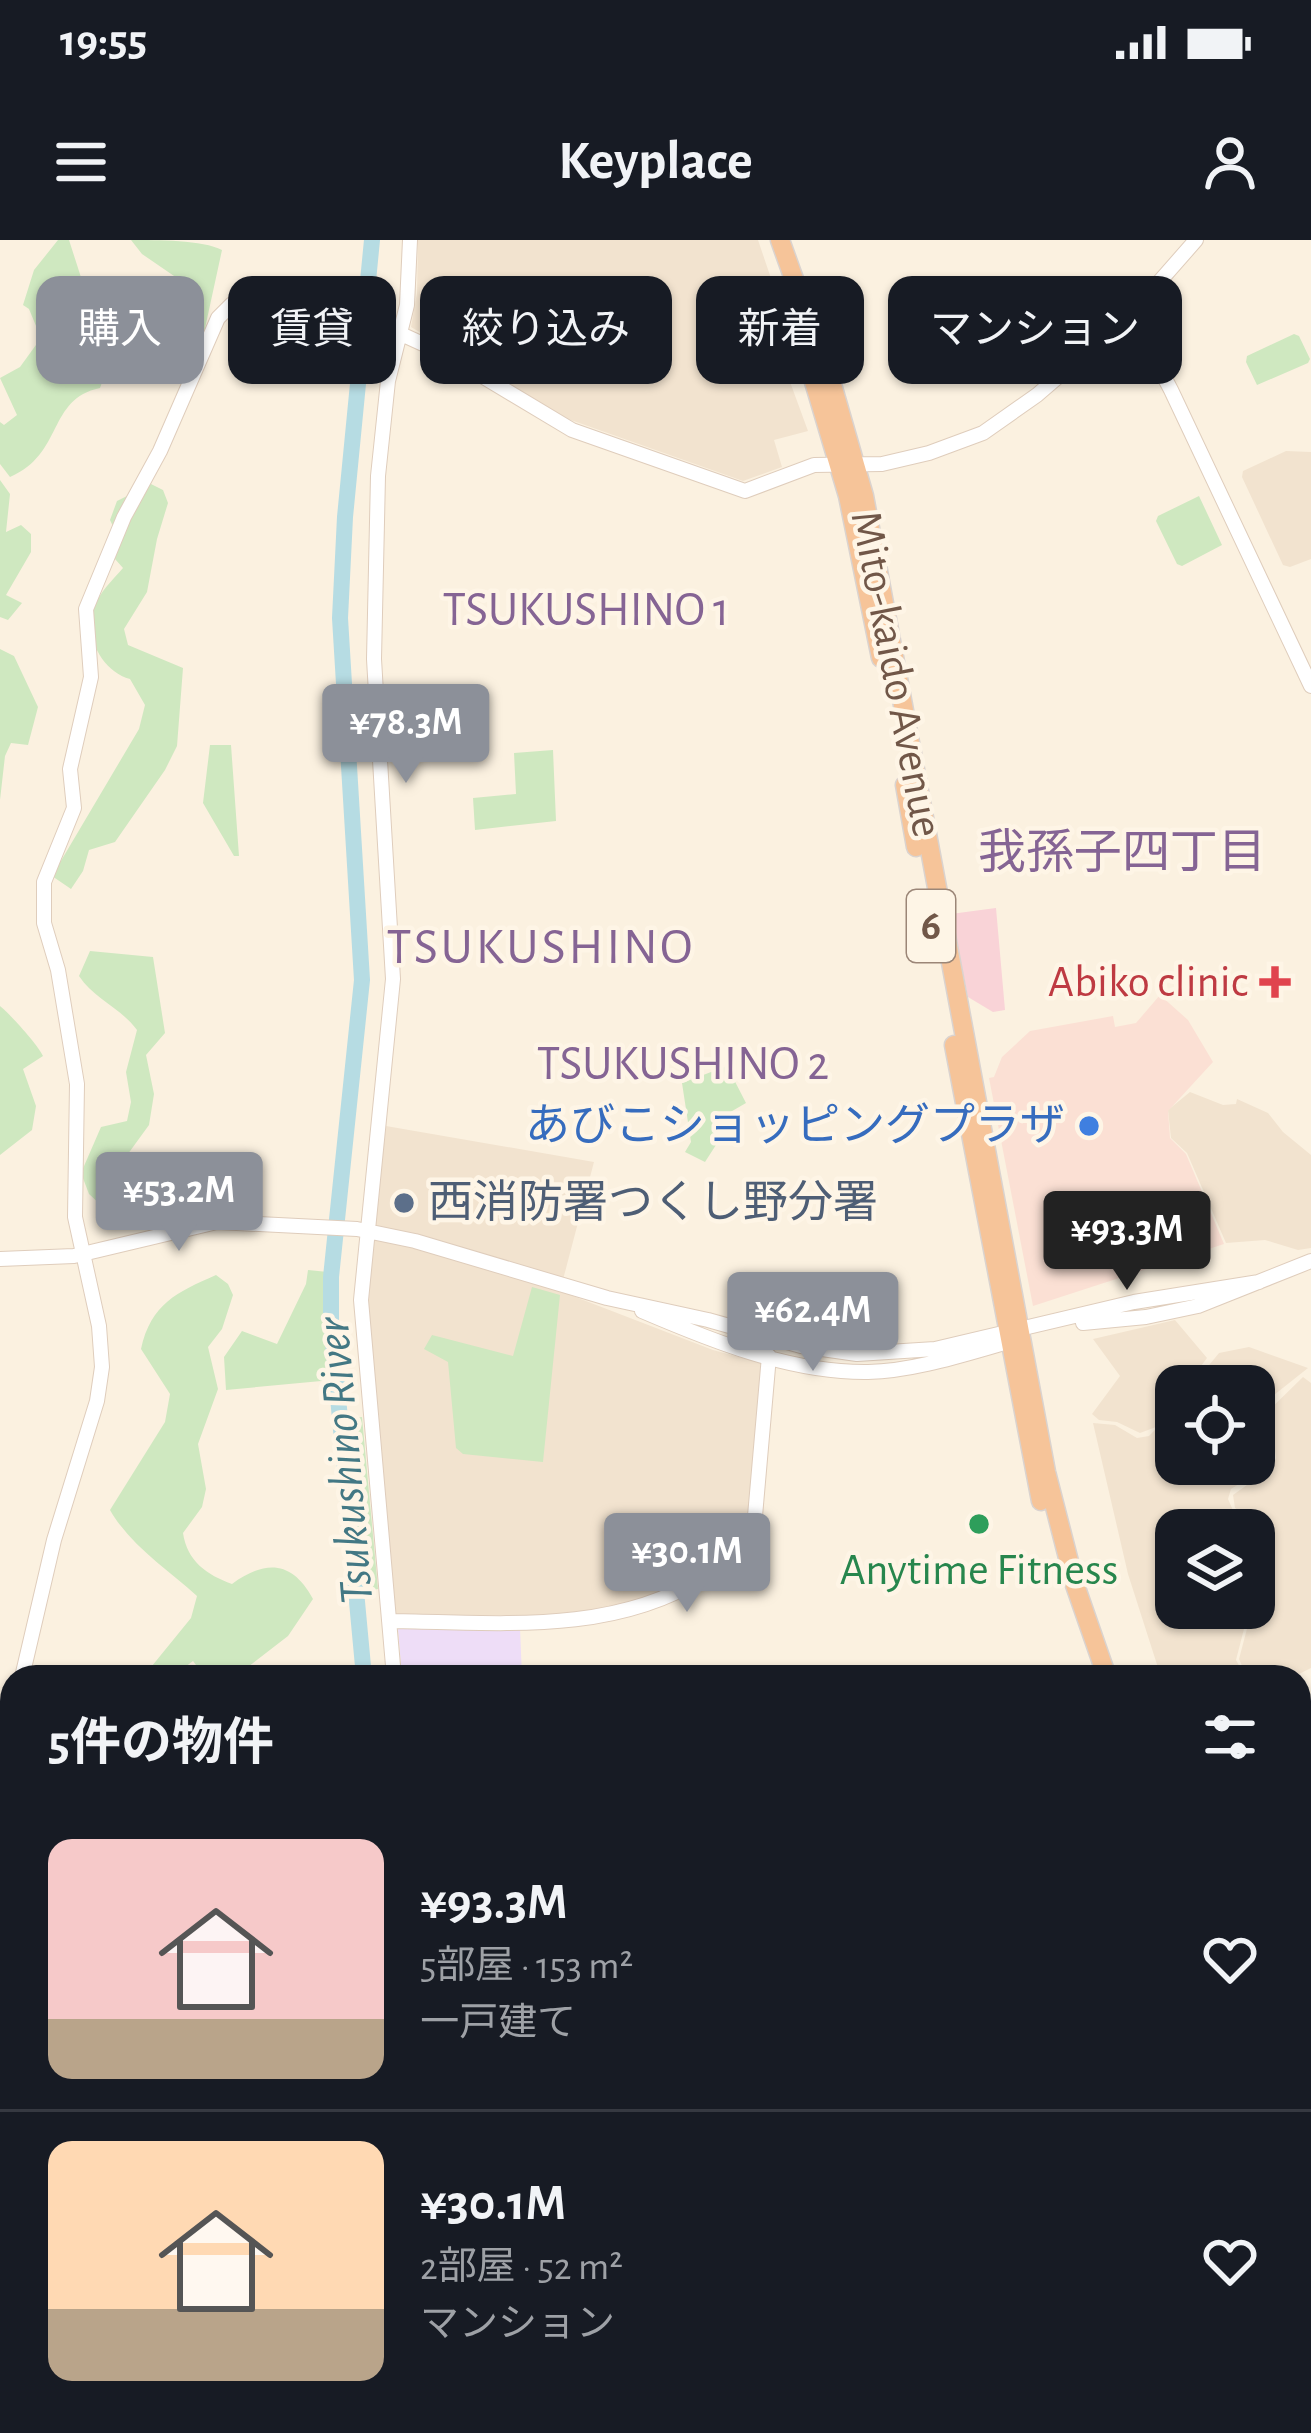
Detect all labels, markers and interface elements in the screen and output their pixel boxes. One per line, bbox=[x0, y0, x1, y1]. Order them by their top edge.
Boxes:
text: 19:55 bbox=[60, 19, 147, 64]
icon: menu bbox=[48, 129, 114, 195]
icon: person bbox=[1197, 129, 1263, 195]
text: Keyplace bbox=[558, 135, 753, 189]
chip: 購入 bbox=[36, 276, 204, 384]
chip: 賃貸 bbox=[228, 276, 396, 384]
chip: 絞り込み bbox=[420, 276, 672, 384]
chip: 新着 bbox=[696, 276, 864, 384]
chip: マンション bbox=[888, 276, 1182, 384]
street label: Mito-kaido Avenue bbox=[842, 507, 950, 841]
district label: TSUKUSHINO 1 bbox=[443, 587, 730, 635]
pin: ¥78.3M bbox=[308, 684, 504, 786]
text: ¥78.3M bbox=[349, 703, 463, 742]
district label: 我孫子四丁目 bbox=[978, 828, 1266, 878]
road number: 6 bbox=[907, 890, 955, 962]
district label: TSUKUSHINO bbox=[387, 922, 695, 973]
place label: Abiko clinic bbox=[1048, 960, 1248, 1005]
marker: Abiko clinic bbox=[1259, 966, 1291, 998]
district label: TSUKUSHINO 2 bbox=[537, 1041, 829, 1089]
place label: あびこショッピングプラザ bbox=[525, 1102, 1065, 1149]
marker: あびこショッピングプラザ bbox=[1076, 1113, 1102, 1139]
pin: ¥53.2M bbox=[81, 1152, 277, 1254]
text: ¥53.2M bbox=[123, 1171, 235, 1210]
place label: 西消防署つくし野分署 bbox=[428, 1179, 878, 1226]
marker: 西消防署つくし野分署 bbox=[391, 1190, 417, 1216]
pin: ¥93.3M bbox=[1029, 1191, 1225, 1293]
text: ¥93.3M bbox=[1071, 1210, 1183, 1249]
pin: ¥62.4M bbox=[715, 1272, 911, 1374]
text: ¥62.4M bbox=[754, 1291, 872, 1330]
water label: Tsukushino River bbox=[309, 1314, 382, 1606]
map controls bbox=[1155, 1365, 1275, 1629]
button: locate bbox=[1155, 1365, 1275, 1485]
button: layers bbox=[1155, 1509, 1275, 1629]
marker: Anytime Fitness bbox=[966, 1511, 992, 1537]
pin: ¥30.1M bbox=[589, 1513, 785, 1615]
text: ¥30.1M bbox=[631, 1532, 743, 1571]
place label: Anytime Fitness bbox=[840, 1548, 1118, 1593]
icon: filters bbox=[1197, 1704, 1263, 1770]
text: 5件の物件 bbox=[48, 1718, 274, 1769]
text: ¥93.3M bbox=[420, 1877, 568, 1928]
icon: home bbox=[144, 1887, 288, 2031]
icon: heart bbox=[1197, 1926, 1263, 1992]
text: 5部屋 · 153 m² bbox=[420, 1947, 633, 1986]
text: 一戸建て bbox=[420, 2004, 576, 2043]
text: ¥30.1M bbox=[420, 2178, 566, 2229]
icon: home bbox=[144, 2189, 288, 2333]
icon: heart bbox=[1197, 2228, 1263, 2294]
text: 2部屋 · 52 m² bbox=[420, 2248, 623, 2287]
text: マンション bbox=[420, 2305, 615, 2344]

